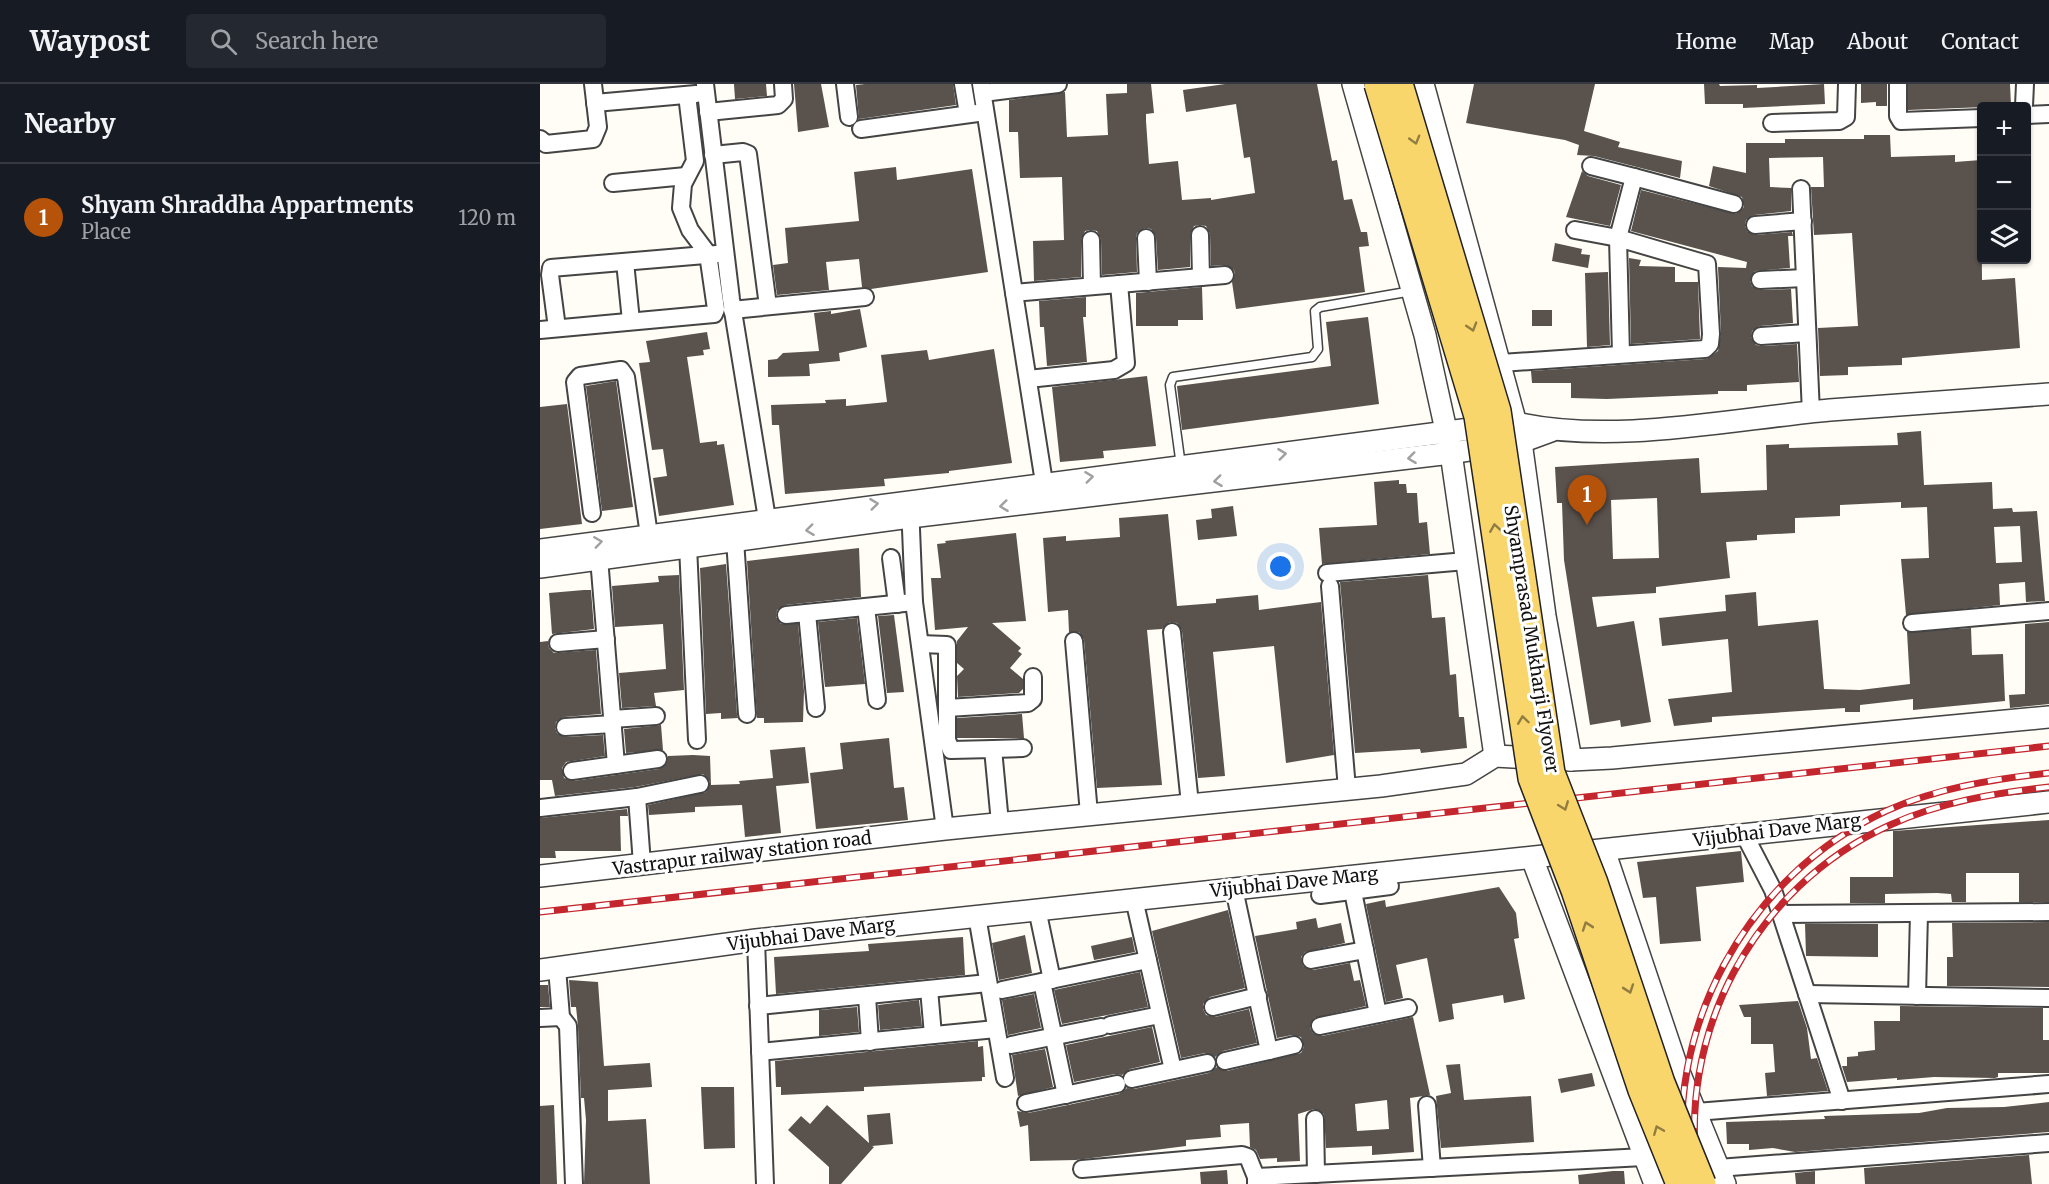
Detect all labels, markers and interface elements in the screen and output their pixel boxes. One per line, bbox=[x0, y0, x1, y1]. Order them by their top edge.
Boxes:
search box bbox=[186, 14, 606, 68]
text: Waypost bbox=[30, 23, 150, 59]
icon: search bbox=[207, 25, 240, 58]
text: Search here bbox=[255, 27, 378, 55]
text: Home bbox=[1676, 28, 1736, 55]
text: Map bbox=[1769, 28, 1814, 55]
text: About bbox=[1847, 28, 1908, 55]
text: Contact bbox=[1941, 28, 2019, 55]
map controls bbox=[1977, 102, 2031, 264]
button: + bbox=[1977, 102, 2031, 156]
text: Nearby bbox=[24, 107, 116, 140]
one-way arrow bbox=[1408, 134, 1420, 145]
button: − bbox=[1977, 156, 2031, 210]
text: Shyam Shraddha Appartments bbox=[81, 191, 414, 219]
text: 1 bbox=[39, 205, 48, 230]
text: 120 m bbox=[458, 205, 516, 230]
button: layers bbox=[1977, 210, 2031, 264]
text: Place bbox=[81, 219, 131, 244]
one-way arrow bbox=[1465, 321, 1477, 332]
one-way arrow bbox=[1278, 448, 1287, 460]
one-way arrow bbox=[1407, 451, 1417, 463]
one-way arrow bbox=[1084, 472, 1093, 484]
one-way arrow bbox=[1214, 475, 1223, 487]
pin: 1 bbox=[1568, 476, 1606, 525]
one-way arrow bbox=[870, 499, 879, 511]
one-way arrow bbox=[999, 499, 1008, 511]
street label: Shyamprasad Mukharji Flyover bbox=[1499, 503, 1565, 775]
one-way arrow bbox=[806, 523, 815, 535]
one-way arrow bbox=[1489, 523, 1501, 532]
one-way arrow bbox=[593, 536, 603, 548]
your location bbox=[1266, 552, 1295, 581]
one-way arrow bbox=[1518, 716, 1530, 725]
one-way arrow bbox=[1557, 800, 1569, 811]
street label: Vijubhai Dave Marg bbox=[1691, 808, 1862, 852]
street label: Vastrapur railway station road bbox=[610, 826, 873, 880]
street label: Vijubhai Dave Marg bbox=[1208, 862, 1379, 902]
street label: Vijubhai Dave Marg bbox=[725, 912, 896, 956]
one-way arrow bbox=[1582, 921, 1595, 932]
one-way arrow bbox=[1622, 983, 1635, 994]
one-way arrow bbox=[1653, 1125, 1665, 1136]

